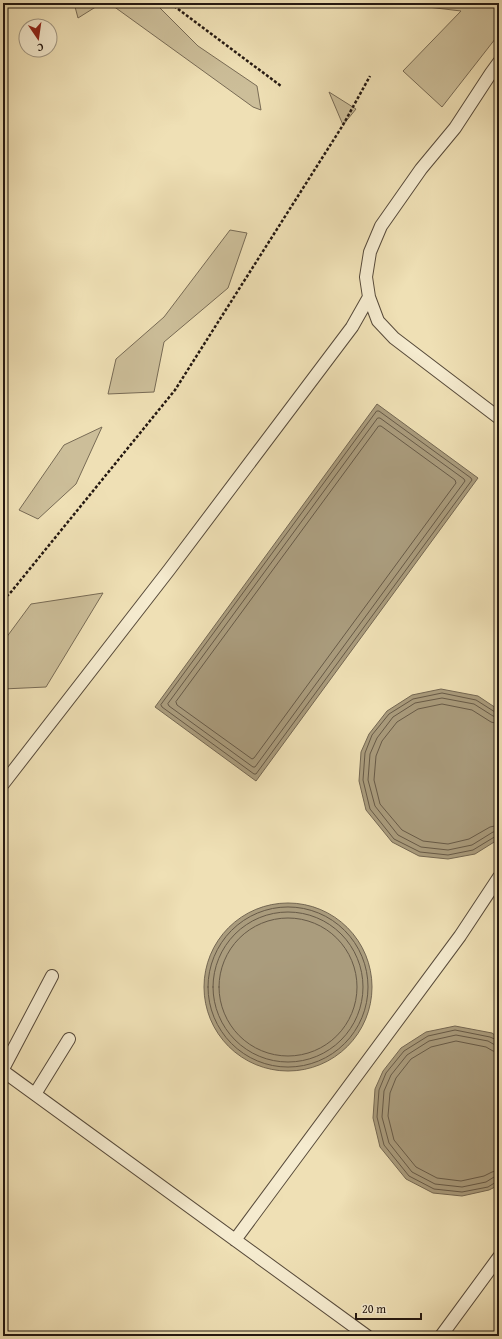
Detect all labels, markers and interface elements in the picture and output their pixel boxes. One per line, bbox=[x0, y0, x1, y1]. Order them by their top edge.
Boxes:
north arrow bbox=[18, 18, 58, 58]
text: С bbox=[35, 39, 45, 56]
scale bar bbox=[356, 1295, 421, 1321]
text: 20 m bbox=[362, 1300, 386, 1317]

